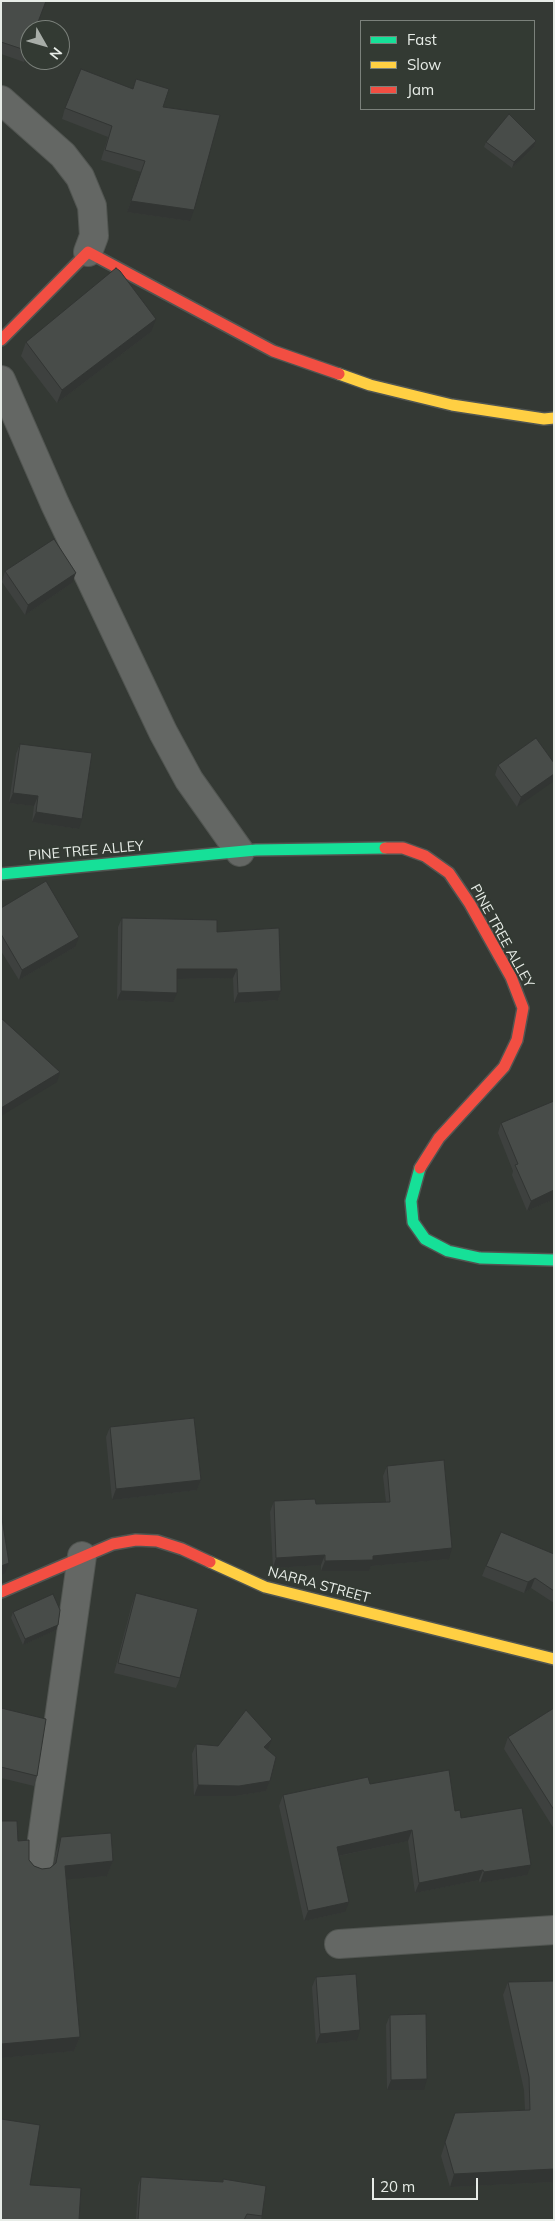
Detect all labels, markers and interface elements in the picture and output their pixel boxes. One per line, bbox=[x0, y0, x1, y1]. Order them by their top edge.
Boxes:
north arrow bbox=[20, 20, 70, 70]
legend bbox=[360, 20, 535, 110]
text: Fast bbox=[407, 30, 437, 49]
text: N bbox=[46, 44, 66, 63]
text: Slow bbox=[407, 55, 441, 74]
text: Jam bbox=[407, 80, 434, 99]
street label: PINE TREE ALLEY bbox=[28, 838, 144, 864]
street label: PINE TREE ALLEY bbox=[467, 881, 537, 991]
street label: NARRA STREET bbox=[266, 1563, 372, 1607]
scale bar bbox=[375, 2168, 481, 2200]
text: 20 m bbox=[380, 2177, 415, 2196]

